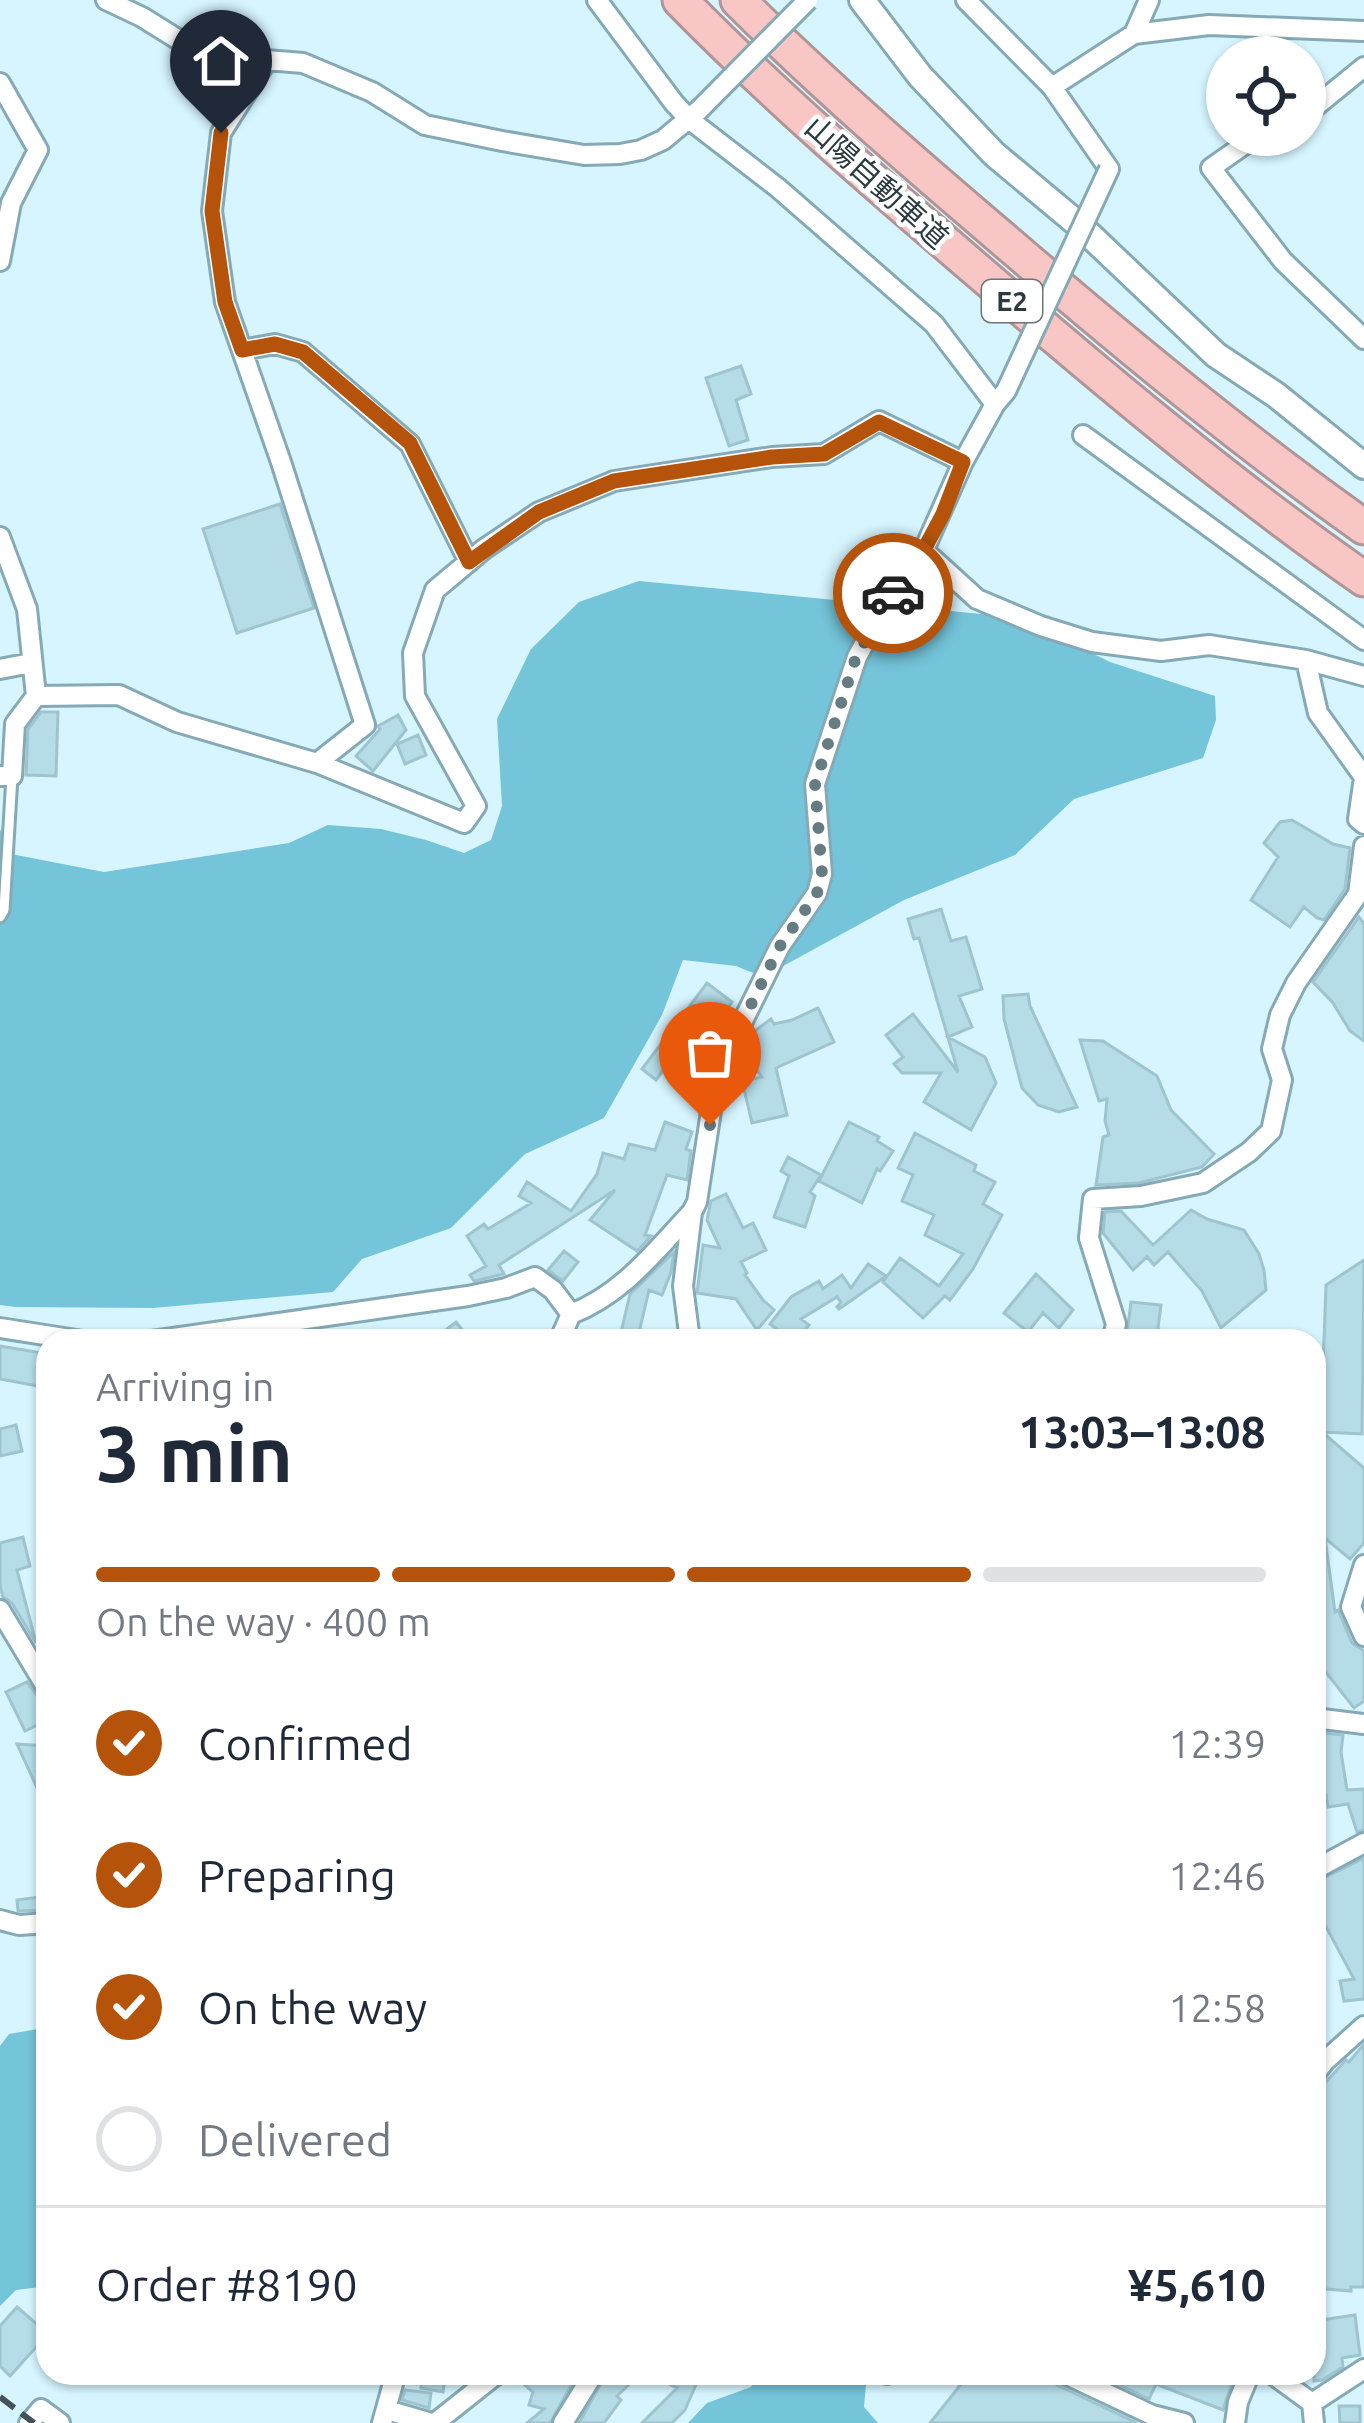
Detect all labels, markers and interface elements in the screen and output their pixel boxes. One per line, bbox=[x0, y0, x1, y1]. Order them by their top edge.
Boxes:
pin bbox=[170, 10, 272, 133]
icon: home bbox=[188, 28, 254, 94]
map controls bbox=[1206, 36, 1326, 156]
button: locate bbox=[1206, 36, 1326, 156]
street label: 山陽自動車道 bbox=[799, 109, 955, 255]
road number: E2 bbox=[982, 280, 1042, 322]
courier bbox=[833, 533, 953, 653]
icon: car bbox=[860, 560, 926, 626]
pin bbox=[659, 1002, 761, 1125]
icon: bag bbox=[677, 1020, 743, 1086]
text: Arriving in bbox=[96, 1365, 274, 1408]
text: 13:03–13:08 bbox=[1018, 1406, 1266, 1457]
text: 3 min bbox=[96, 1409, 293, 1497]
text: On the way · 400 m bbox=[96, 1600, 431, 1643]
icon: check bbox=[96, 1710, 162, 1776]
text: Confirmed bbox=[198, 1718, 413, 1769]
text: 12:39 bbox=[1168, 1722, 1266, 1765]
icon: check bbox=[96, 1842, 162, 1908]
text: Preparing bbox=[198, 1850, 396, 1901]
text: 12:46 bbox=[1168, 1854, 1266, 1897]
icon: check bbox=[96, 1974, 162, 2040]
text: On the way bbox=[198, 1982, 427, 2033]
text: 12:58 bbox=[1168, 1986, 1266, 2029]
text: Delivered bbox=[198, 2114, 392, 2165]
text: Order #8190 bbox=[96, 2259, 358, 2310]
text: ¥5,610 bbox=[1128, 2259, 1266, 2310]

